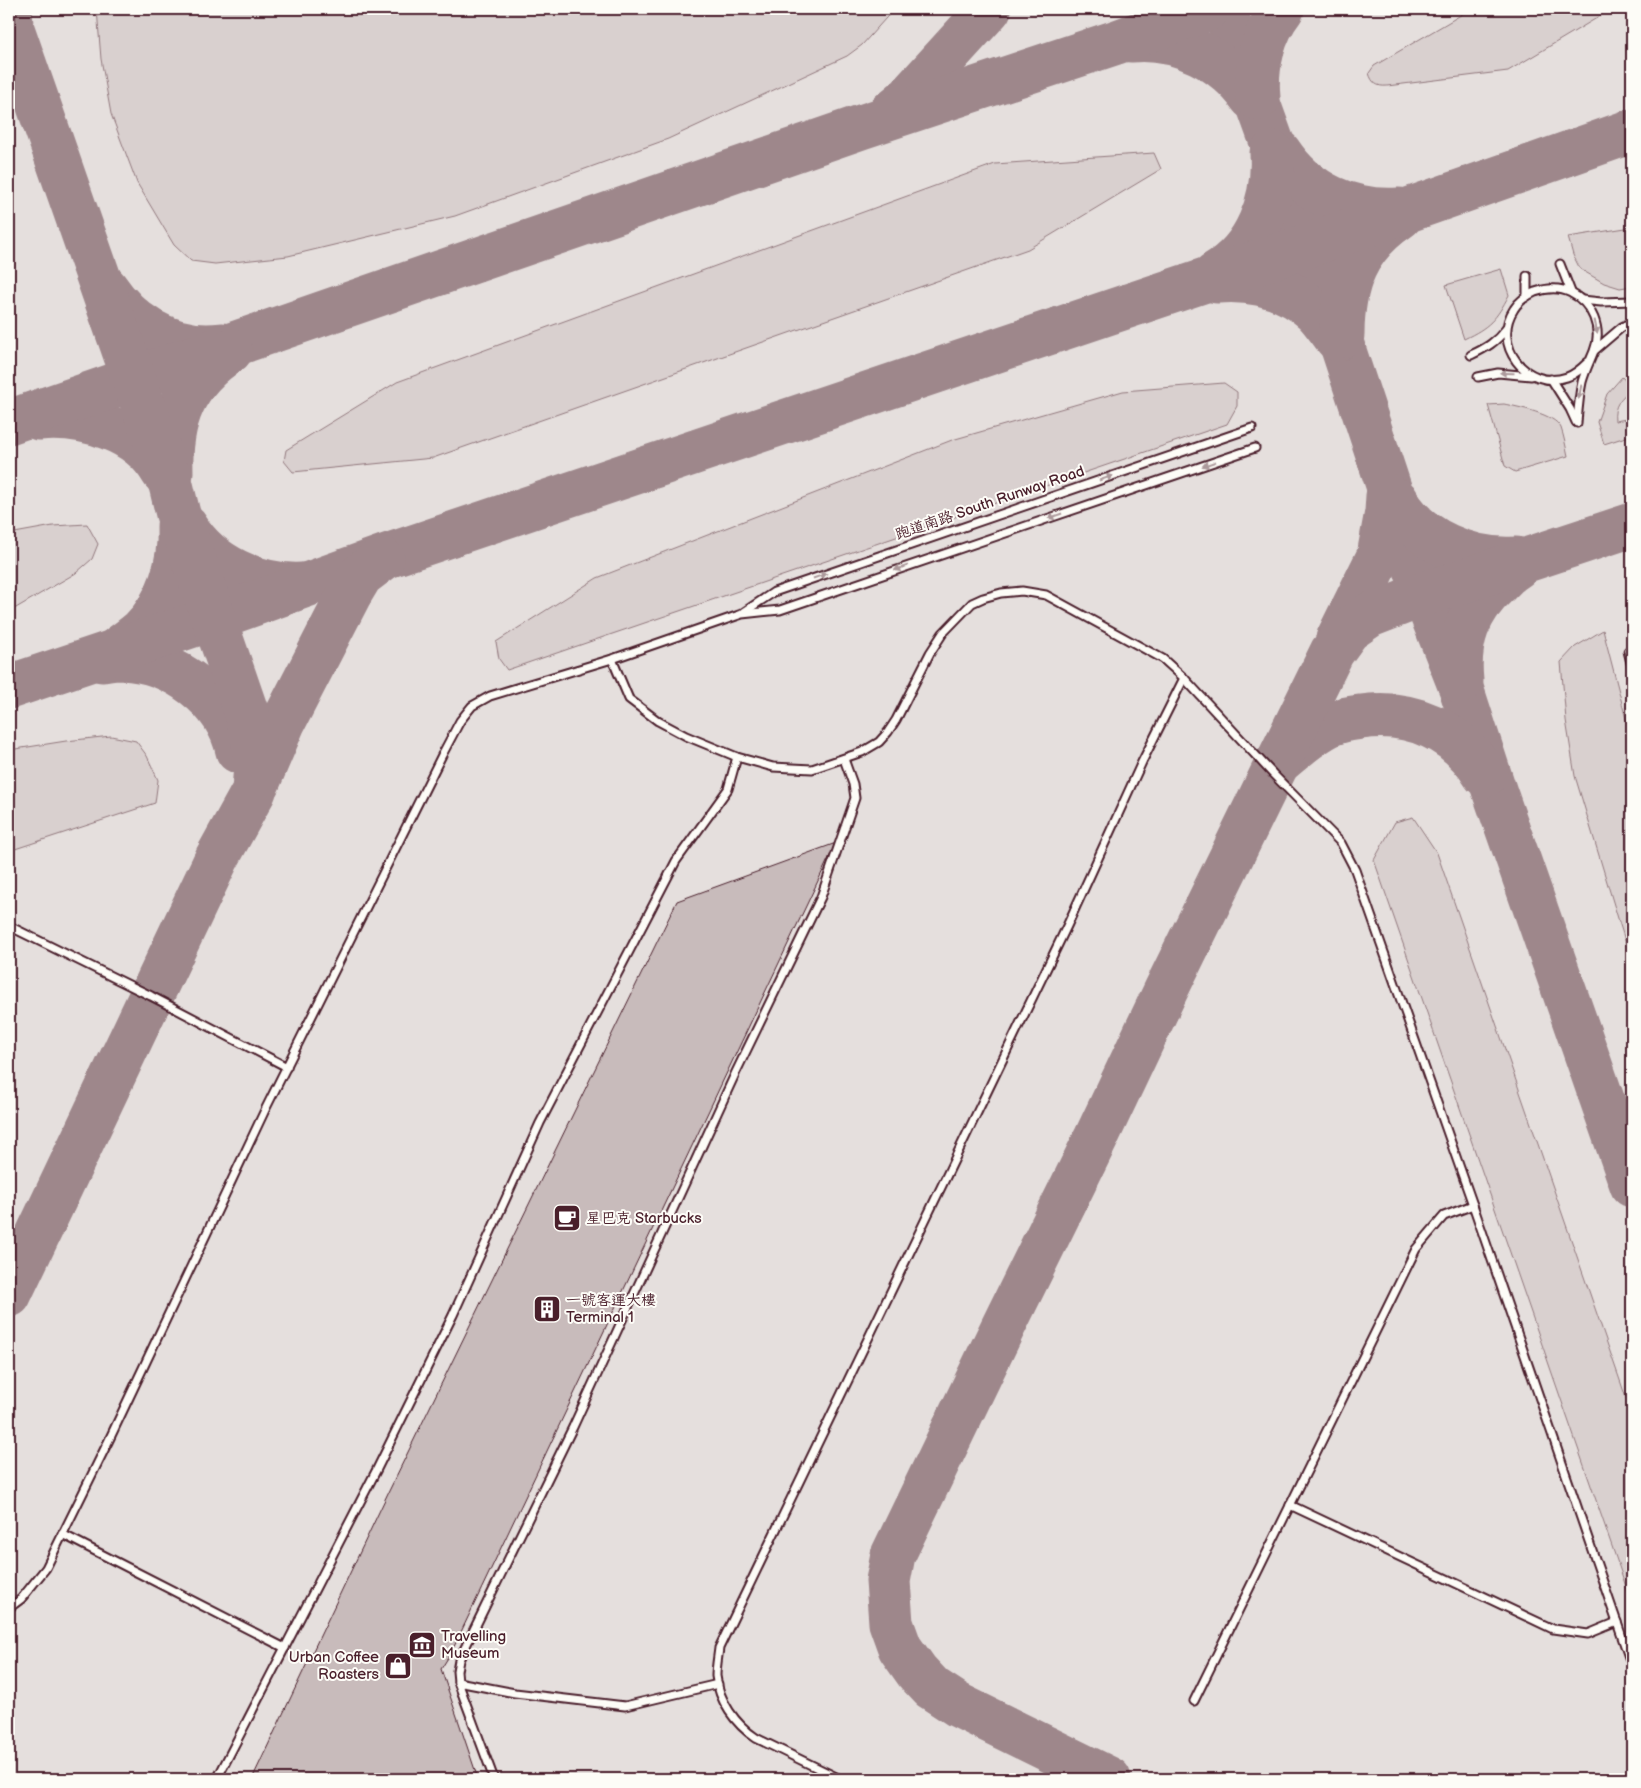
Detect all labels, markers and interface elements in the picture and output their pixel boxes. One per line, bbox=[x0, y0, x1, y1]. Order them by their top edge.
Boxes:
one-way arrow bbox=[1592, 319, 1600, 335]
one-way arrow bbox=[1499, 369, 1515, 377]
one-way arrow bbox=[1576, 385, 1584, 401]
one-way arrow bbox=[1201, 460, 1216, 468]
street label: 跑道南路 South Runway Road bbox=[893, 462, 1087, 544]
one-way arrow bbox=[1099, 474, 1114, 482]
one-way arrow bbox=[1048, 513, 1063, 520]
one-way arrow bbox=[894, 565, 909, 573]
one-way arrow bbox=[813, 572, 828, 580]
cafe icon: 星巴克 Starbucks bbox=[552, 1203, 582, 1233]
place label: 星巴克 Starbucks bbox=[586, 1209, 702, 1228]
place label: 一號客運大樓 Terminal 1 bbox=[566, 1291, 656, 1327]
building icon: 一號客運大樓 Terminal 1 bbox=[532, 1294, 562, 1324]
place label: Travelling Museum bbox=[441, 1627, 506, 1663]
museum icon: Travelling Museum bbox=[407, 1630, 437, 1660]
place label: Urban Coffee Roasters bbox=[289, 1648, 380, 1684]
shop icon: Urban Coffee Roasters bbox=[383, 1651, 413, 1681]

